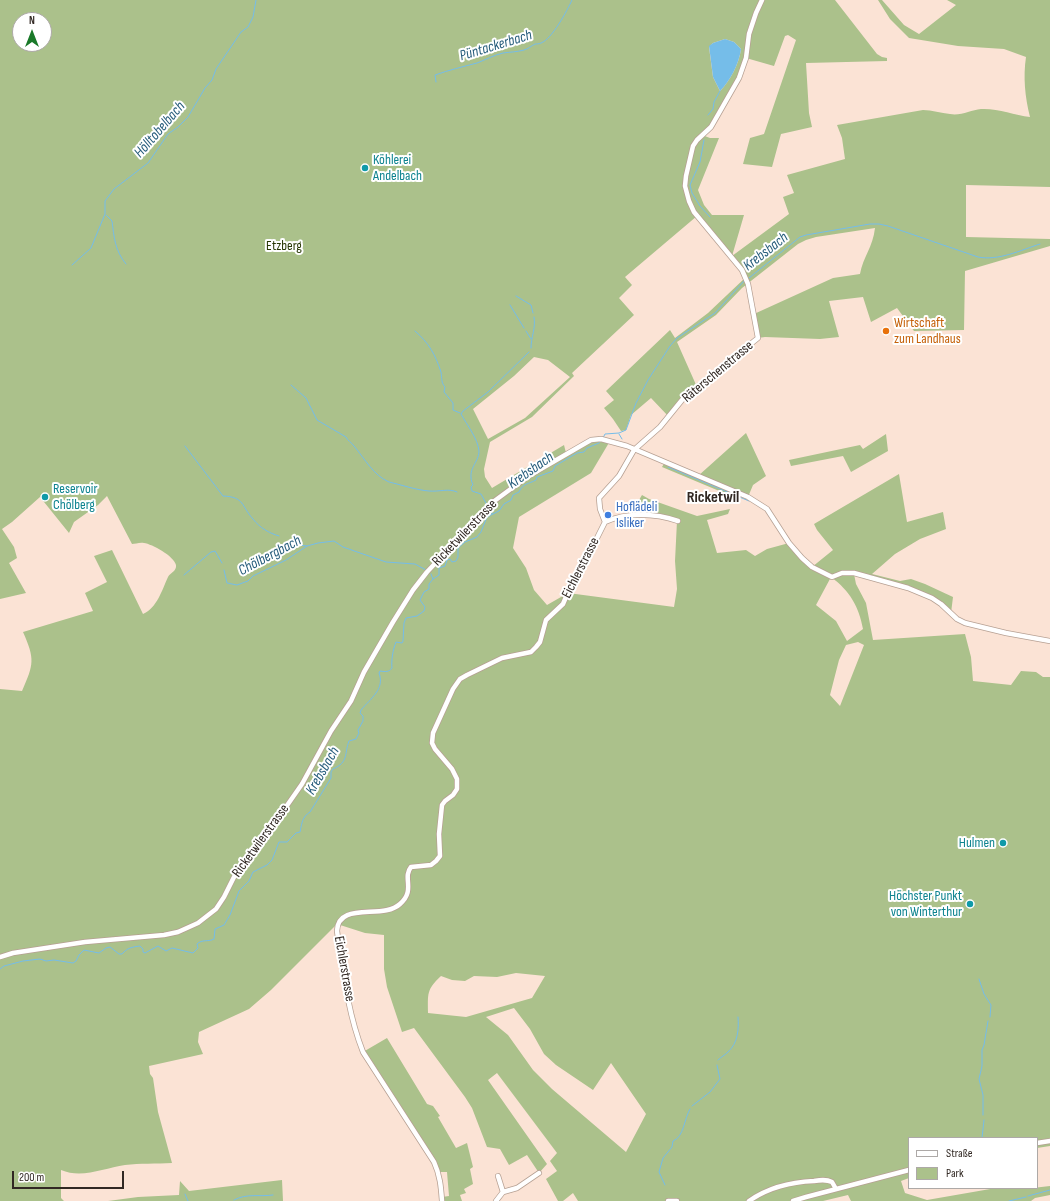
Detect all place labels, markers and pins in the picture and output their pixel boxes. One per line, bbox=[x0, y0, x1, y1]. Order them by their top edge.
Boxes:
place label: Köhlerei Andelbach bbox=[373, 152, 422, 184]
marker: Köhlerei Andelbach bbox=[360, 163, 370, 173]
place label: Wirtschaft zum Landhaus bbox=[894, 315, 961, 348]
marker: Wirtschaft zum Landhaus bbox=[881, 326, 891, 336]
place label: Reservoir Chölberg bbox=[53, 481, 97, 514]
marker: Reservoir Chölberg bbox=[40, 492, 50, 502]
place label: Hoflädeli Isliker bbox=[616, 499, 657, 532]
marker: Hoflädeli Isliker bbox=[603, 510, 613, 520]
place label: Hulmen bbox=[959, 835, 995, 851]
marker: Hulmen bbox=[998, 838, 1008, 848]
place label: Höchster Punkt von Winterthur bbox=[889, 888, 962, 920]
marker: Höchster Punkt von Winterthur bbox=[965, 899, 975, 909]

